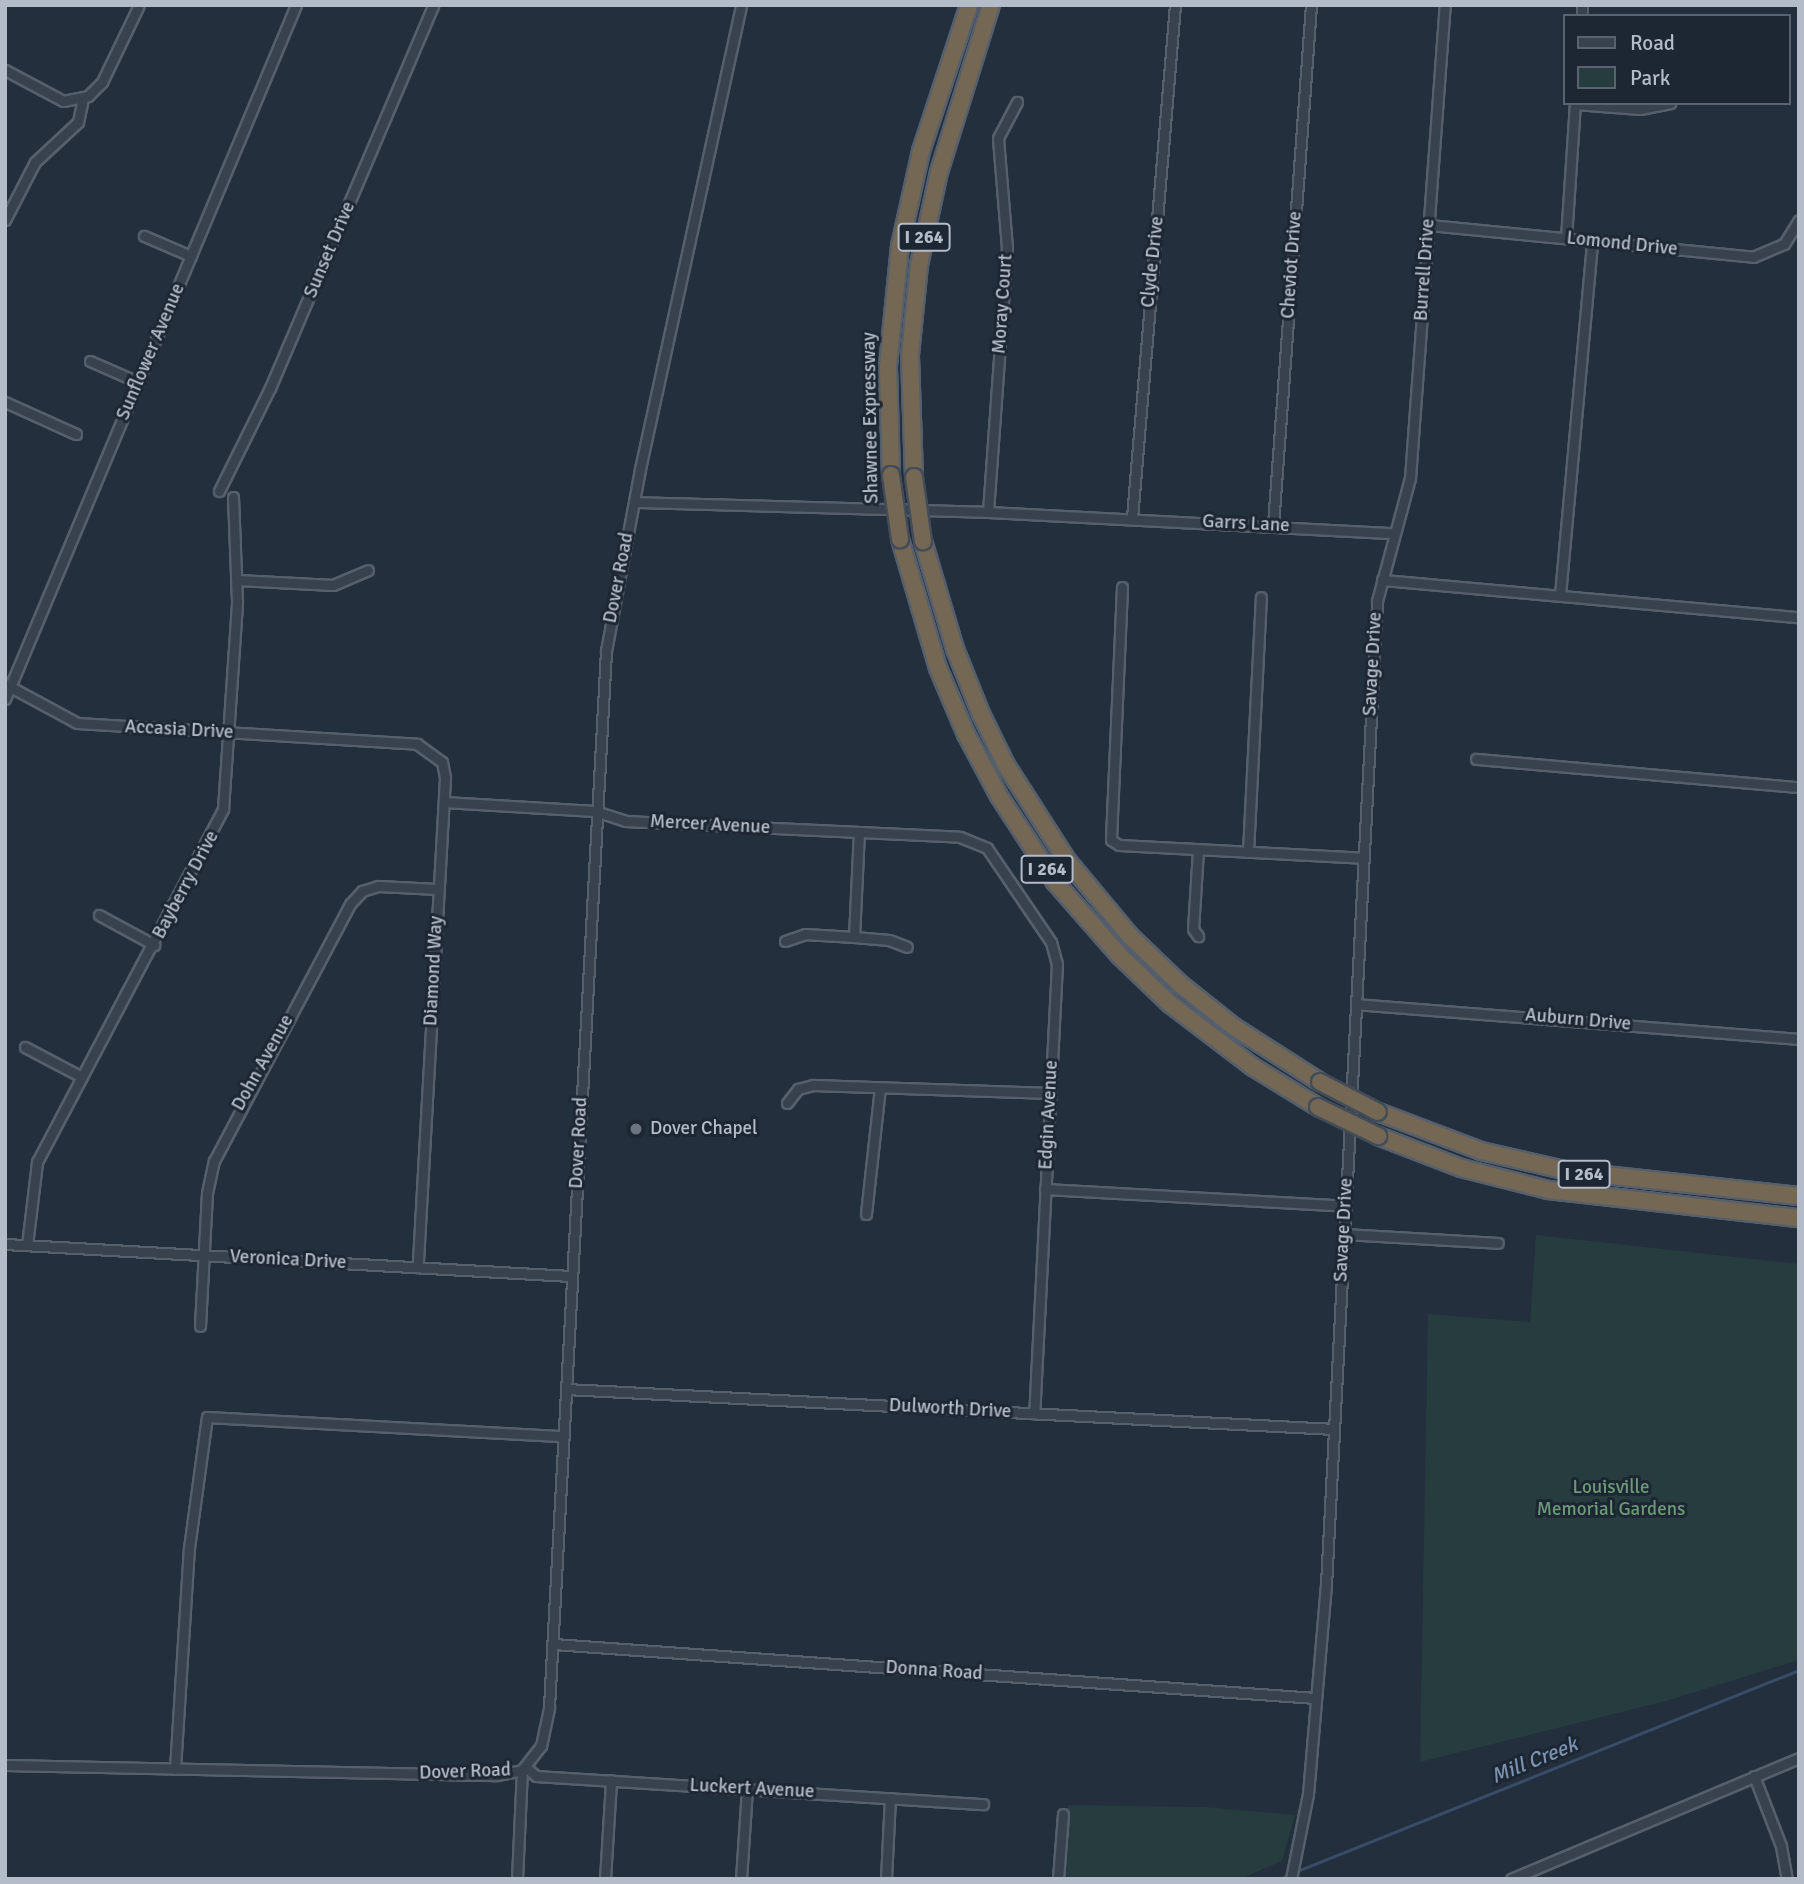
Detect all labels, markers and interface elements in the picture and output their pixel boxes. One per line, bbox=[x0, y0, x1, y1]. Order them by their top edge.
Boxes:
legend bbox=[1562, 14, 1790, 105]
text: Road bbox=[1630, 30, 1675, 56]
text: Park bbox=[1630, 65, 1670, 91]
street label: Sunset Drive bbox=[299, 198, 361, 302]
street label: Cheviot Drive bbox=[1277, 210, 1307, 320]
street label: Clyde Drive bbox=[1137, 215, 1169, 309]
street label: Burrell Drive bbox=[1410, 218, 1440, 322]
road number: I 264 bbox=[896, 222, 952, 251]
street label: Lomond Drive bbox=[1565, 227, 1679, 261]
street label: Moray Court bbox=[988, 253, 1018, 355]
street label: Sunflower Avenue bbox=[112, 280, 190, 424]
street label: Shawnee Expressway bbox=[858, 332, 884, 504]
street label: Garrs Lane bbox=[1202, 510, 1290, 538]
street label: Dover Road bbox=[599, 531, 639, 625]
street label: Savage Drive bbox=[1359, 611, 1387, 717]
street label: Accasia Drive bbox=[124, 716, 234, 744]
street label: Mercer Avenue bbox=[649, 810, 771, 840]
street label: Bayberry Drive bbox=[148, 827, 224, 943]
road number: I 264 bbox=[1019, 854, 1075, 884]
street label: Diamond Way bbox=[420, 915, 448, 1027]
street label: Auburn Drive bbox=[1524, 1004, 1632, 1036]
street label: Dohn Avenue bbox=[227, 1011, 299, 1115]
street label: Edgin Avenue bbox=[1035, 1060, 1063, 1170]
street label: Dover Road bbox=[565, 1097, 593, 1189]
place label: Dover Chapel bbox=[650, 1118, 758, 1140]
marker: Dover Chapel bbox=[628, 1121, 644, 1137]
road number: I 264 bbox=[1556, 1160, 1612, 1189]
street label: Savage Drive bbox=[1330, 1177, 1358, 1283]
street label: Veronica Drive bbox=[229, 1246, 347, 1274]
street label: Dulworth Drive bbox=[888, 1394, 1012, 1424]
park label: Louisville Memorial Gardens bbox=[1537, 1477, 1685, 1521]
street label: Donna Road bbox=[885, 1656, 983, 1686]
water label: Mill Creek bbox=[1487, 1731, 1581, 1789]
street label: Dover Road bbox=[419, 1759, 511, 1785]
street label: Luckert Avenue bbox=[689, 1774, 815, 1804]

